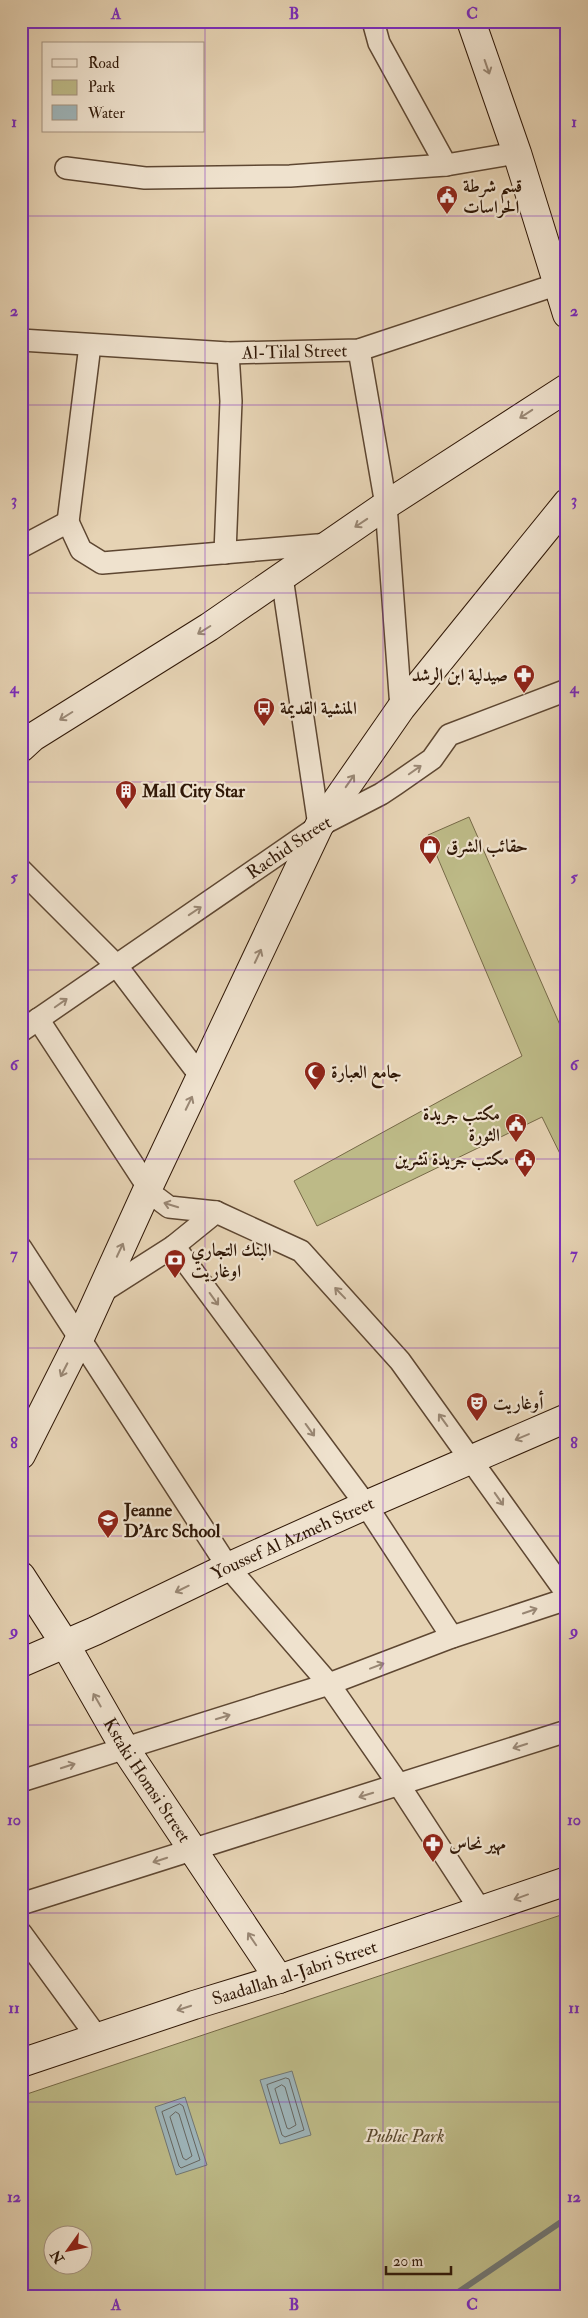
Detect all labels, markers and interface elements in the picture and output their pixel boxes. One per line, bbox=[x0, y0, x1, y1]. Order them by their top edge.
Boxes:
text: A bbox=[110, 4, 122, 24]
text: B bbox=[289, 4, 299, 24]
text: C bbox=[466, 4, 478, 24]
legend bbox=[42, 42, 205, 132]
text: Road bbox=[88, 54, 120, 73]
one-way arrow bbox=[483, 59, 492, 74]
text: Park bbox=[88, 78, 115, 97]
text: Water bbox=[87, 104, 125, 123]
text: 1 bbox=[11, 112, 17, 132]
text: 1 bbox=[571, 112, 577, 132]
place label: قسم شرطة الحراسات bbox=[463, 175, 522, 219]
public building icon: قسم شرطة الحراسات bbox=[435, 184, 459, 215]
text: 2 bbox=[10, 301, 18, 321]
text: 2 bbox=[570, 301, 578, 321]
street label: Al-Tilal Street bbox=[241, 339, 348, 364]
one-way arrow bbox=[519, 409, 533, 419]
text: 3 bbox=[11, 490, 17, 510]
text: 3 bbox=[571, 490, 577, 510]
one-way arrow bbox=[354, 518, 368, 528]
one-way arrow bbox=[197, 626, 211, 636]
pharmacy icon: صيدلية ابن الرشد bbox=[512, 663, 536, 694]
place label: صيدلية ابن الرشد bbox=[411, 664, 508, 687]
text: 4 bbox=[9, 678, 20, 698]
text: 4 bbox=[569, 678, 580, 698]
bus stop icon: المنشية القديمة bbox=[252, 696, 276, 727]
place label: المنشية القديمة bbox=[280, 697, 357, 720]
one-way arrow bbox=[59, 712, 73, 722]
one-way arrow bbox=[408, 765, 422, 775]
one-way arrow bbox=[345, 775, 355, 789]
building icon: Mall City Star bbox=[114, 779, 138, 810]
place label: Mall City Star bbox=[141, 780, 245, 803]
street label: Rachid Street bbox=[242, 810, 335, 884]
shop icon: حقائب الشرق bbox=[418, 834, 442, 865]
place label: حقائب الشرق bbox=[446, 835, 528, 858]
text: 5 bbox=[10, 867, 18, 887]
text: 5 bbox=[570, 867, 578, 887]
one-way arrow bbox=[188, 906, 202, 916]
one-way arrow bbox=[254, 949, 263, 964]
one-way arrow bbox=[54, 998, 68, 1008]
text: 6 bbox=[10, 1055, 20, 1075]
text: 6 bbox=[570, 1055, 580, 1075]
mosque icon: جامع العبارة bbox=[303, 1060, 327, 1091]
place label: جامع العبارة bbox=[331, 1061, 402, 1089]
one-way arrow bbox=[185, 1096, 194, 1111]
place label: مكتب جريدة الثورة bbox=[423, 1103, 500, 1147]
public building icon: مكتب جريدة الثورة bbox=[504, 1112, 528, 1143]
public building icon: مكتب جريدة تشرين bbox=[513, 1147, 537, 1178]
place label: مكتب جريدة تشرين bbox=[394, 1148, 509, 1171]
one-way arrow bbox=[163, 1200, 179, 1210]
place label: البنك التجاري اوغاريت bbox=[191, 1239, 272, 1283]
one-way arrow bbox=[115, 1243, 125, 1258]
text: 7 bbox=[10, 1244, 18, 1264]
text: 7 bbox=[570, 1244, 578, 1264]
bank icon: البنك التجاري اوغاريت bbox=[163, 1248, 187, 1279]
one-way arrow bbox=[334, 1287, 346, 1300]
one-way arrow bbox=[209, 1292, 219, 1306]
one-way arrow bbox=[59, 1362, 68, 1377]
place label: أوغاريت bbox=[493, 1390, 544, 1415]
theatre icon: أوغاريت bbox=[465, 1391, 489, 1422]
one-way arrow bbox=[437, 1413, 448, 1427]
one-way arrow bbox=[305, 1423, 316, 1436]
text: 8 bbox=[10, 1433, 18, 1453]
one-way arrow bbox=[515, 1433, 530, 1443]
text: 8 bbox=[570, 1433, 578, 1453]
street label: Youssef Al Azmeh Street bbox=[207, 1491, 378, 1585]
one-way arrow bbox=[494, 1492, 504, 1506]
place label: Jeanne D'Arc School bbox=[123, 1499, 221, 1543]
school or university icon: Jeanne D'Arc School bbox=[96, 1508, 120, 1539]
one-way arrow bbox=[175, 1585, 190, 1594]
one-way arrow bbox=[521, 1606, 537, 1615]
text: 9 bbox=[8, 1621, 18, 1641]
text: 9 bbox=[568, 1621, 578, 1641]
one-way arrow bbox=[369, 1661, 384, 1670]
one-way arrow bbox=[92, 1692, 102, 1707]
one-way arrow bbox=[214, 1712, 230, 1721]
street label: Kstaki Homsi Street bbox=[98, 1714, 196, 1847]
one-way arrow bbox=[513, 1742, 529, 1751]
one-way arrow bbox=[59, 1761, 75, 1770]
one-way arrow bbox=[358, 1791, 374, 1801]
text: 10 bbox=[7, 1810, 21, 1830]
text: 10 bbox=[567, 1810, 581, 1830]
pharmacy icon: مهير نحاس bbox=[421, 1832, 445, 1863]
place label: مهير نحاس bbox=[449, 1833, 506, 1856]
one-way arrow bbox=[153, 1856, 169, 1865]
one-way arrow bbox=[514, 1893, 529, 1902]
one-way arrow bbox=[247, 1932, 257, 1946]
street label: Saadallah al-Jabri Street bbox=[209, 1935, 380, 2010]
text: 11 bbox=[8, 1998, 20, 2018]
text: 11 bbox=[568, 1998, 580, 2018]
one-way arrow bbox=[176, 2004, 192, 2014]
park label: Public Park bbox=[365, 2125, 444, 2148]
text: 12 bbox=[7, 2187, 21, 2207]
text: 12 bbox=[567, 2187, 581, 2207]
north arrow bbox=[42, 2226, 92, 2276]
scale bar bbox=[386, 2243, 450, 2275]
text: N bbox=[47, 2247, 69, 2268]
text: 20 m bbox=[393, 2252, 423, 2271]
text: A bbox=[110, 2295, 122, 2315]
text: B bbox=[289, 2295, 299, 2315]
text: C bbox=[466, 2295, 478, 2315]

